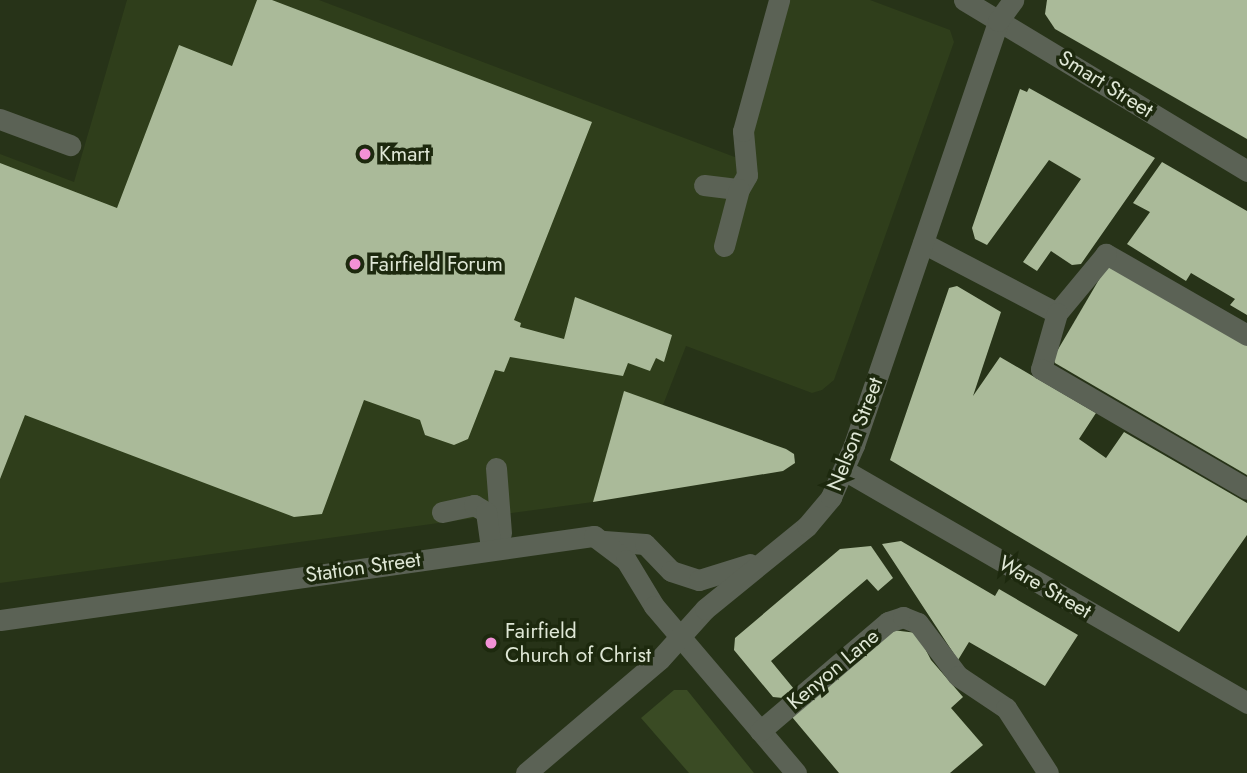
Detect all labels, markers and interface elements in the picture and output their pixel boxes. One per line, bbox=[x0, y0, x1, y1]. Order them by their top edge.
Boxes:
street label: Smart Street bbox=[1054, 45, 1158, 123]
place label: Kmart bbox=[379, 141, 430, 167]
marker: Kmart bbox=[357, 146, 373, 162]
place label: Fairfield Forum bbox=[369, 251, 503, 277]
marker: Fairfield Forum bbox=[347, 256, 363, 272]
street label: Nelson Street bbox=[822, 374, 888, 494]
street label: Station Street bbox=[304, 546, 422, 588]
street label: Ware Street bbox=[994, 550, 1096, 624]
place label: Fairfield Church of Christ bbox=[505, 618, 651, 668]
street label: Kenyon Lane bbox=[782, 623, 884, 715]
marker: Fairfield Church of Christ bbox=[483, 635, 499, 651]

